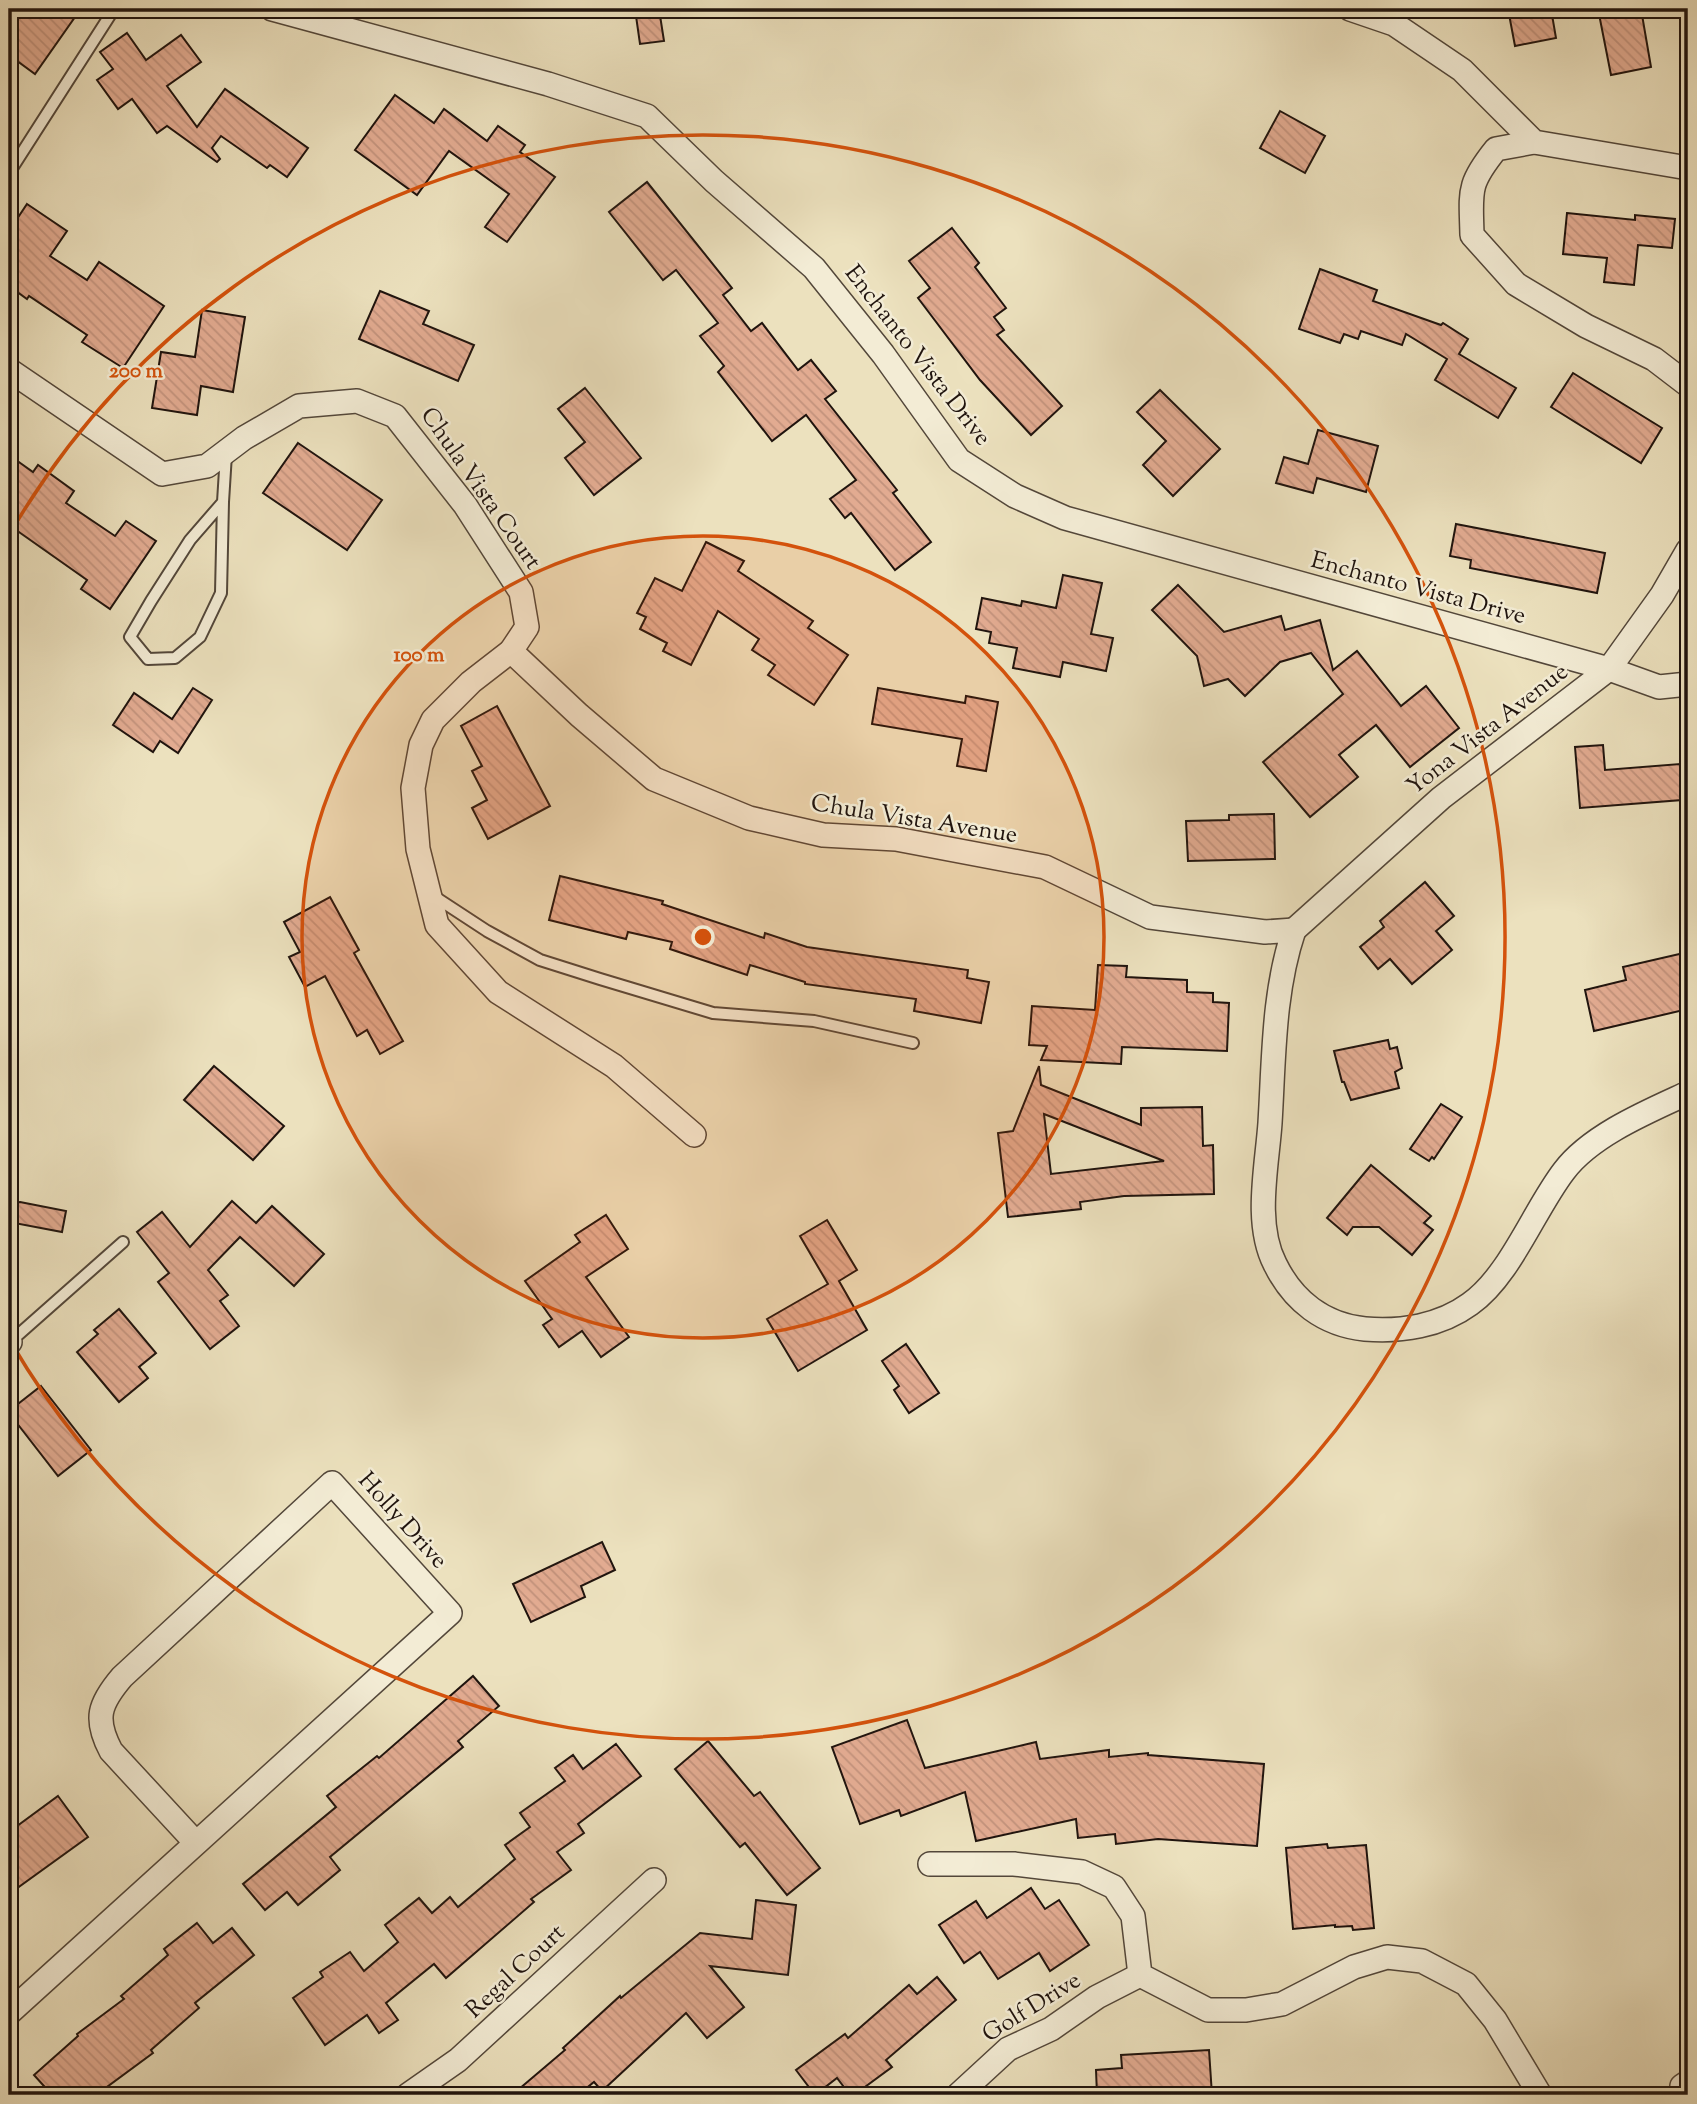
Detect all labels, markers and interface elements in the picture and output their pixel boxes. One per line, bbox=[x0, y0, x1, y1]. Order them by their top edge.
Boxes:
street label: Enchanto Vista Drive bbox=[836, 258, 998, 454]
text: 200 m bbox=[109, 357, 164, 387]
street label: Chula Vista Court bbox=[411, 401, 549, 577]
street label: Enchanto Vista Drive bbox=[1307, 544, 1529, 634]
text: 100 m bbox=[394, 641, 445, 671]
street label: Yona Vista Avenue bbox=[1400, 656, 1576, 804]
street label: Chula Vista Avenue bbox=[808, 787, 1020, 853]
centre of rings bbox=[691, 925, 715, 949]
street label: Holly Drive bbox=[349, 1465, 455, 1577]
street label: Regal Court bbox=[459, 1917, 573, 2027]
street label: Golf Drive bbox=[976, 1964, 1088, 2052]

